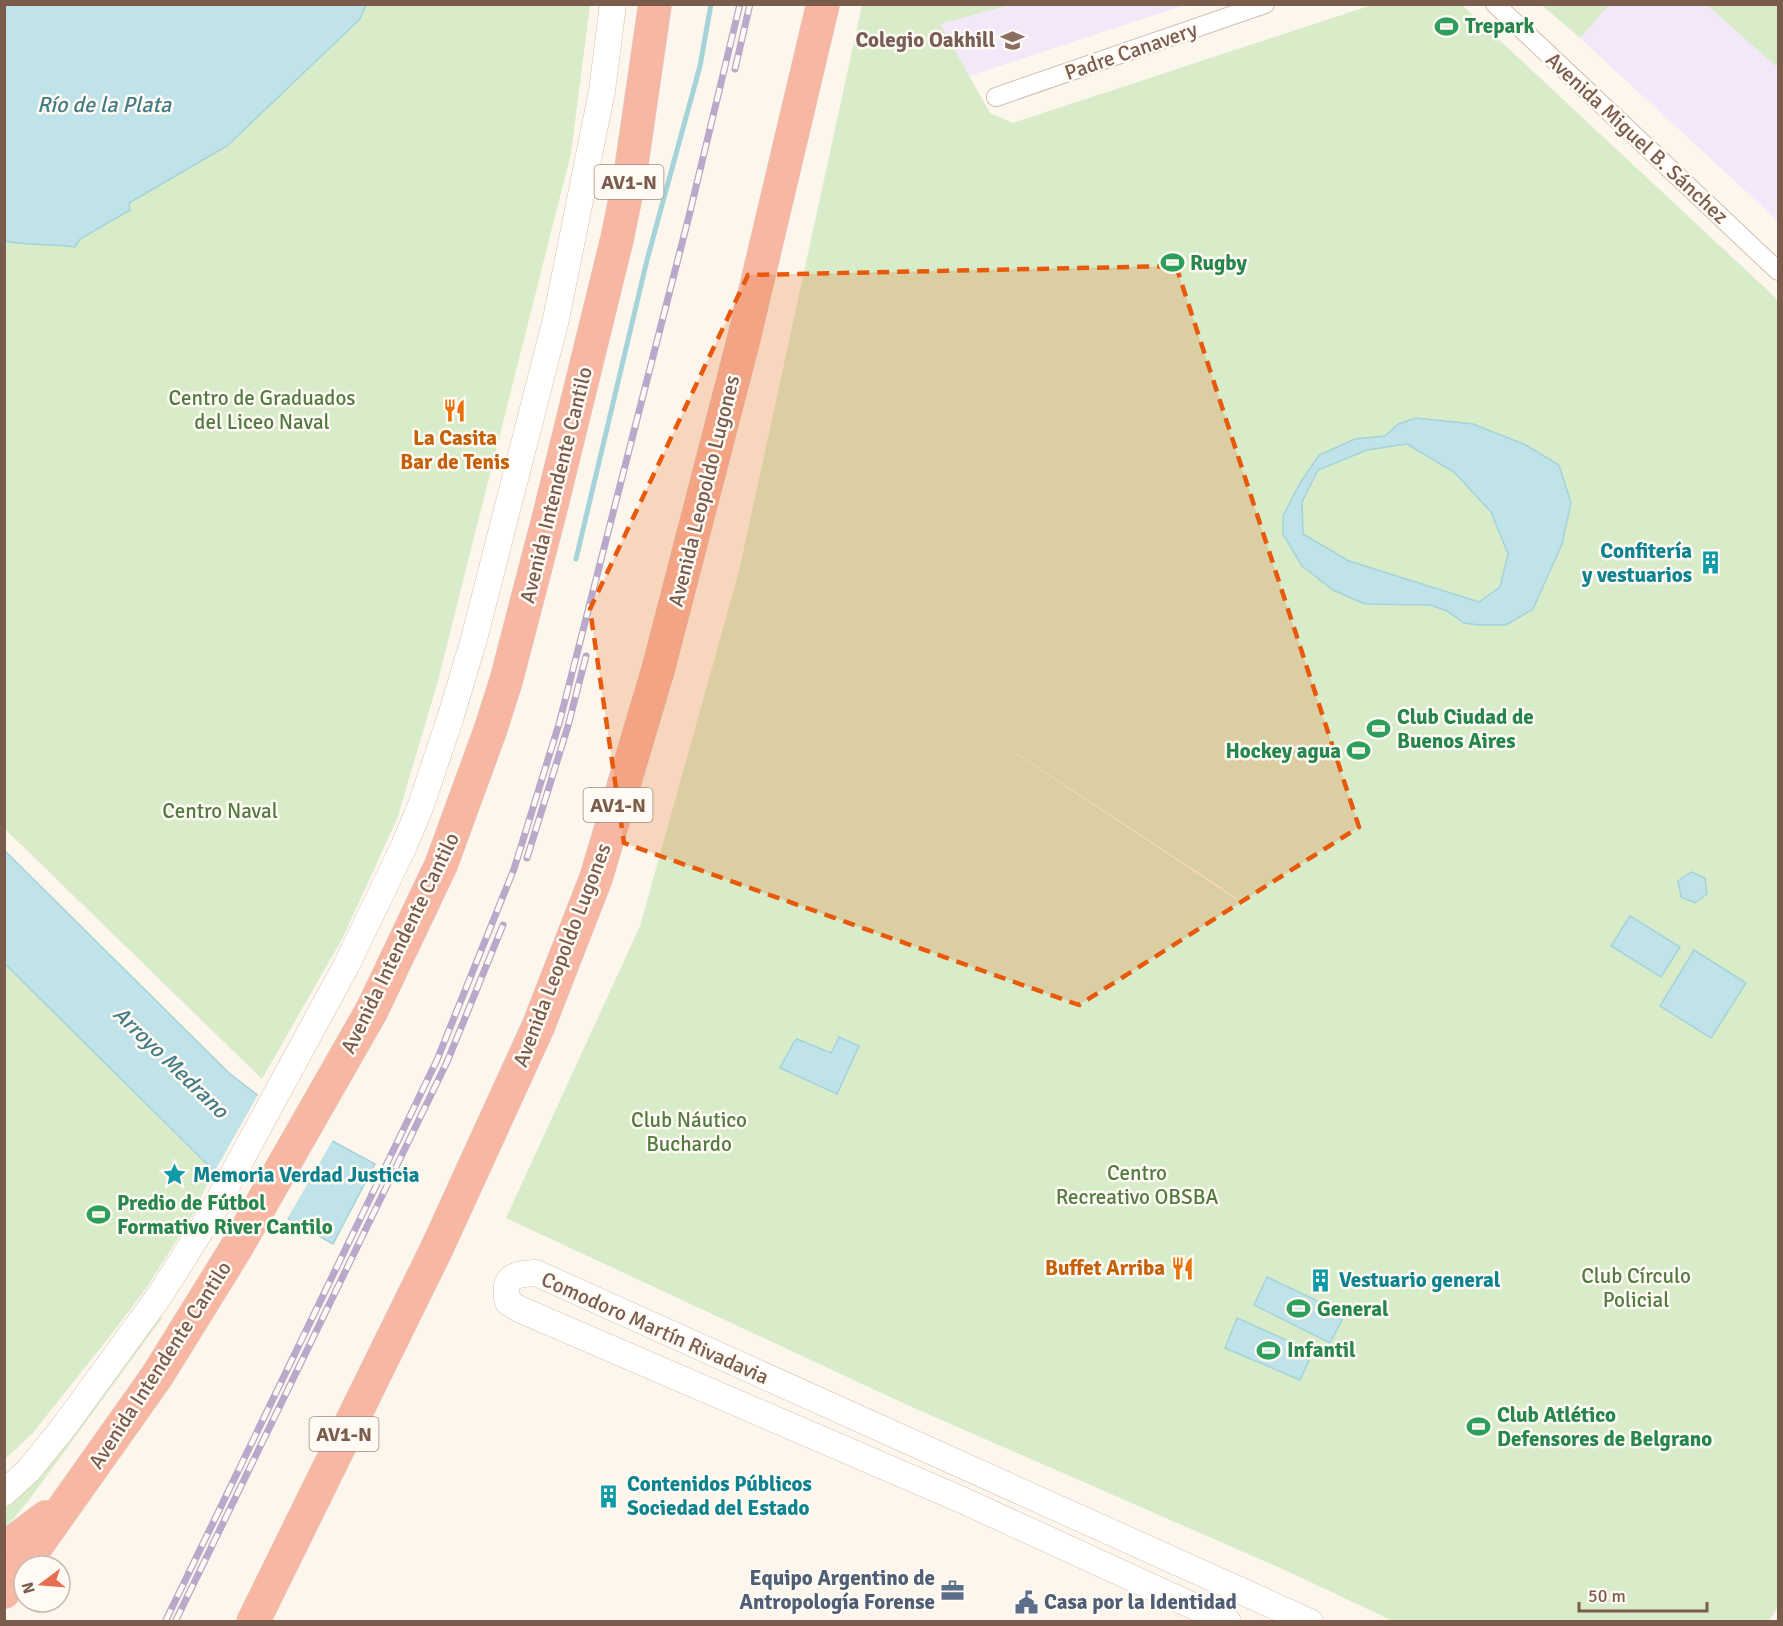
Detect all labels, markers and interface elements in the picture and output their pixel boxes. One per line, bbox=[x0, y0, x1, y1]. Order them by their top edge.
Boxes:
sports icon: Trepark bbox=[1434, 13, 1460, 39]
place label: Trepark bbox=[1465, 13, 1535, 39]
street label: Padre Canavery bbox=[1061, 16, 1201, 86]
place label: Colegio Oakhill bbox=[855, 27, 995, 53]
school or university icon: Colegio Oakhill bbox=[1000, 27, 1026, 53]
street label: Avenida Miguel B. Sánchez bbox=[1540, 47, 1734, 229]
water label: Río de la Plata bbox=[37, 91, 172, 118]
road number: AV1-N bbox=[594, 165, 664, 199]
sports icon: Rugby bbox=[1159, 250, 1185, 276]
place label: Rugby bbox=[1190, 250, 1248, 276]
street label: Avenida Intendente Cantilo bbox=[514, 364, 598, 606]
street label: Avenida Leopoldo Lugones bbox=[663, 373, 745, 609]
park label: Centro de Graduados del Liceo Naval bbox=[168, 385, 356, 435]
restaurant icon: La Casita Bar de Tenis bbox=[442, 397, 468, 423]
place label: La Casita Bar de Tenis bbox=[400, 425, 510, 475]
place label: Confitería y vestuarios bbox=[1581, 538, 1692, 588]
building icon: Confitería y vestuarios bbox=[1697, 550, 1723, 576]
place label: Club Ciudad de Buenos Aires bbox=[1397, 704, 1534, 754]
sports icon: Club Ciudad de Buenos Aires bbox=[1366, 716, 1392, 742]
place label: Hockey agua bbox=[1225, 738, 1341, 764]
sports icon: Hockey agua bbox=[1346, 738, 1372, 764]
road number: AV1-N bbox=[584, 788, 652, 822]
park label: Centro Naval bbox=[162, 798, 278, 824]
street label: Avenida Intendente Cantilo bbox=[335, 828, 465, 1058]
street label: Avenida Leopoldo Lugones bbox=[507, 839, 617, 1071]
water label: Arroyo Medrano bbox=[108, 1000, 235, 1125]
park label: Club Náutico Buchardo bbox=[631, 1107, 747, 1157]
park label: Centro Recreativo OBSBA bbox=[1056, 1160, 1218, 1210]
place icon: Memoria Verdad Justicia bbox=[162, 1162, 188, 1188]
place label: Memoria Verdad Justicia bbox=[193, 1162, 420, 1188]
place label: Predio de Fútbol Formativo River Cantilo bbox=[117, 1190, 333, 1240]
sports icon: Predio de Fútbol Formativo River Cantilo bbox=[86, 1202, 112, 1228]
place label: Buffet Arriba bbox=[1045, 1255, 1165, 1281]
restaurant icon: Buffet Arriba bbox=[1170, 1255, 1196, 1281]
street label: Avenida Intendente Cantilo bbox=[83, 1256, 237, 1474]
park label: Club Círculo Policial bbox=[1581, 1263, 1691, 1313]
street label: Comodoro Martín Rivadavia bbox=[537, 1266, 773, 1390]
building icon: Vestuario general bbox=[1308, 1267, 1334, 1293]
place label: Vestuario general bbox=[1339, 1267, 1501, 1293]
sports icon: General bbox=[1286, 1296, 1312, 1322]
place label: General bbox=[1317, 1296, 1389, 1322]
sports icon: Infantil bbox=[1256, 1337, 1282, 1363]
place label: Infantil bbox=[1287, 1337, 1356, 1363]
place label: Club Atlético Defensores de Belgrano bbox=[1497, 1402, 1712, 1452]
sports icon: Club Atlético Defensores de Belgrano bbox=[1466, 1414, 1492, 1440]
road number: AV1-N bbox=[310, 1417, 378, 1451]
place label: Contenidos Públicos Sociedad del Estado bbox=[627, 1471, 812, 1521]
building icon: Contenidos Públicos Sociedad del Estado bbox=[596, 1483, 622, 1509]
north arrow bbox=[12, 1554, 72, 1614]
place label: Equipo Argentino de Antropología Forense bbox=[740, 1565, 935, 1615]
scale bar bbox=[1579, 1575, 1706, 1613]
office icon: Equipo Argentino de Antropología Forense bbox=[940, 1577, 966, 1603]
text: N bbox=[17, 1580, 40, 1596]
text: 50 m bbox=[1588, 1585, 1626, 1607]
public building icon: Casa por la Identidad bbox=[1013, 1589, 1039, 1615]
place label: Casa por la Identidad bbox=[1044, 1589, 1237, 1615]

